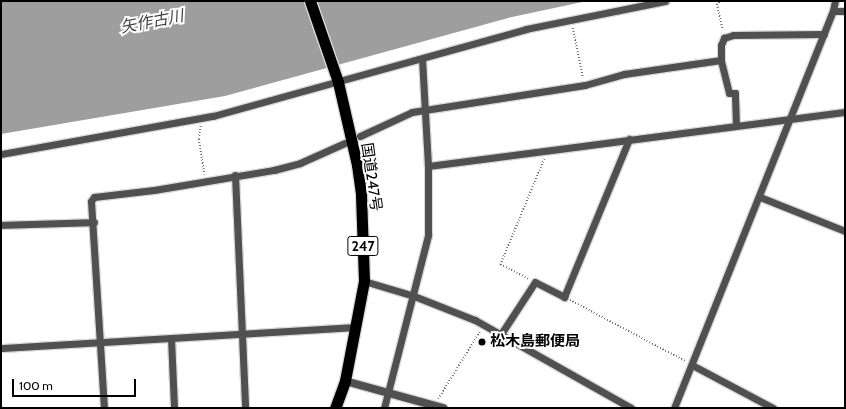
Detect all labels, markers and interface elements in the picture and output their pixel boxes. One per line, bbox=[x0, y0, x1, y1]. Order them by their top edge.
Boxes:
water label: 矢作古川 bbox=[119, 6, 185, 38]
street label: 国道247号 bbox=[357, 142, 385, 212]
road number: 247 bbox=[347, 234, 379, 258]
place label: 松木島郵便局 bbox=[490, 333, 580, 351]
marker: 松木島郵便局 bbox=[477, 337, 487, 347]
scale bar bbox=[14, 371, 138, 397]
text: 100 m bbox=[19, 378, 53, 393]

